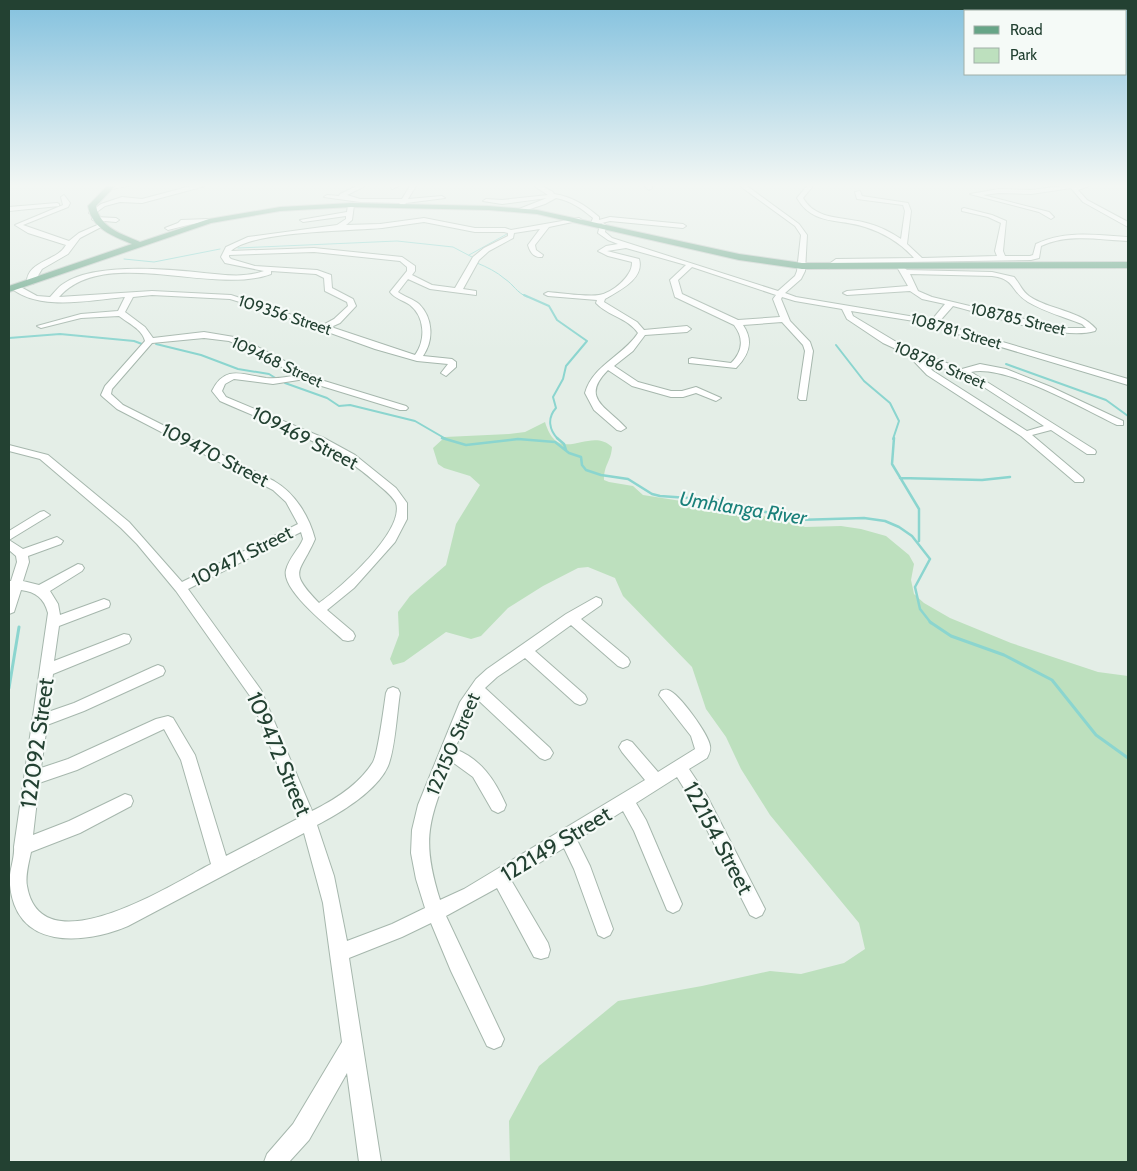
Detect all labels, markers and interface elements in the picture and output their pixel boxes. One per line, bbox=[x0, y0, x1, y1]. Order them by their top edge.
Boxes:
legend bbox=[964, 10, 1127, 75]
text: Road bbox=[1010, 21, 1043, 39]
text: Park bbox=[1010, 46, 1037, 64]
street label: 109356 Street bbox=[236, 291, 334, 339]
street label: 108785 Street bbox=[969, 299, 1068, 339]
street label: 108781 Street bbox=[908, 309, 1004, 353]
street label: 109468 Street bbox=[228, 333, 326, 392]
street label: 108786 Street bbox=[891, 337, 989, 393]
street label: 109469 Street bbox=[248, 401, 362, 475]
street label: 109470 Street bbox=[158, 418, 273, 492]
water label: Umhlanga River bbox=[678, 486, 809, 530]
street label: 109471 Street bbox=[188, 520, 297, 591]
street label: 122092 Street bbox=[15, 676, 60, 810]
street label: 109472 Street bbox=[241, 688, 317, 820]
street label: 122150 Street bbox=[421, 689, 485, 799]
street label: 122154 Street bbox=[677, 777, 759, 899]
street label: 122149 Street bbox=[496, 800, 617, 888]

